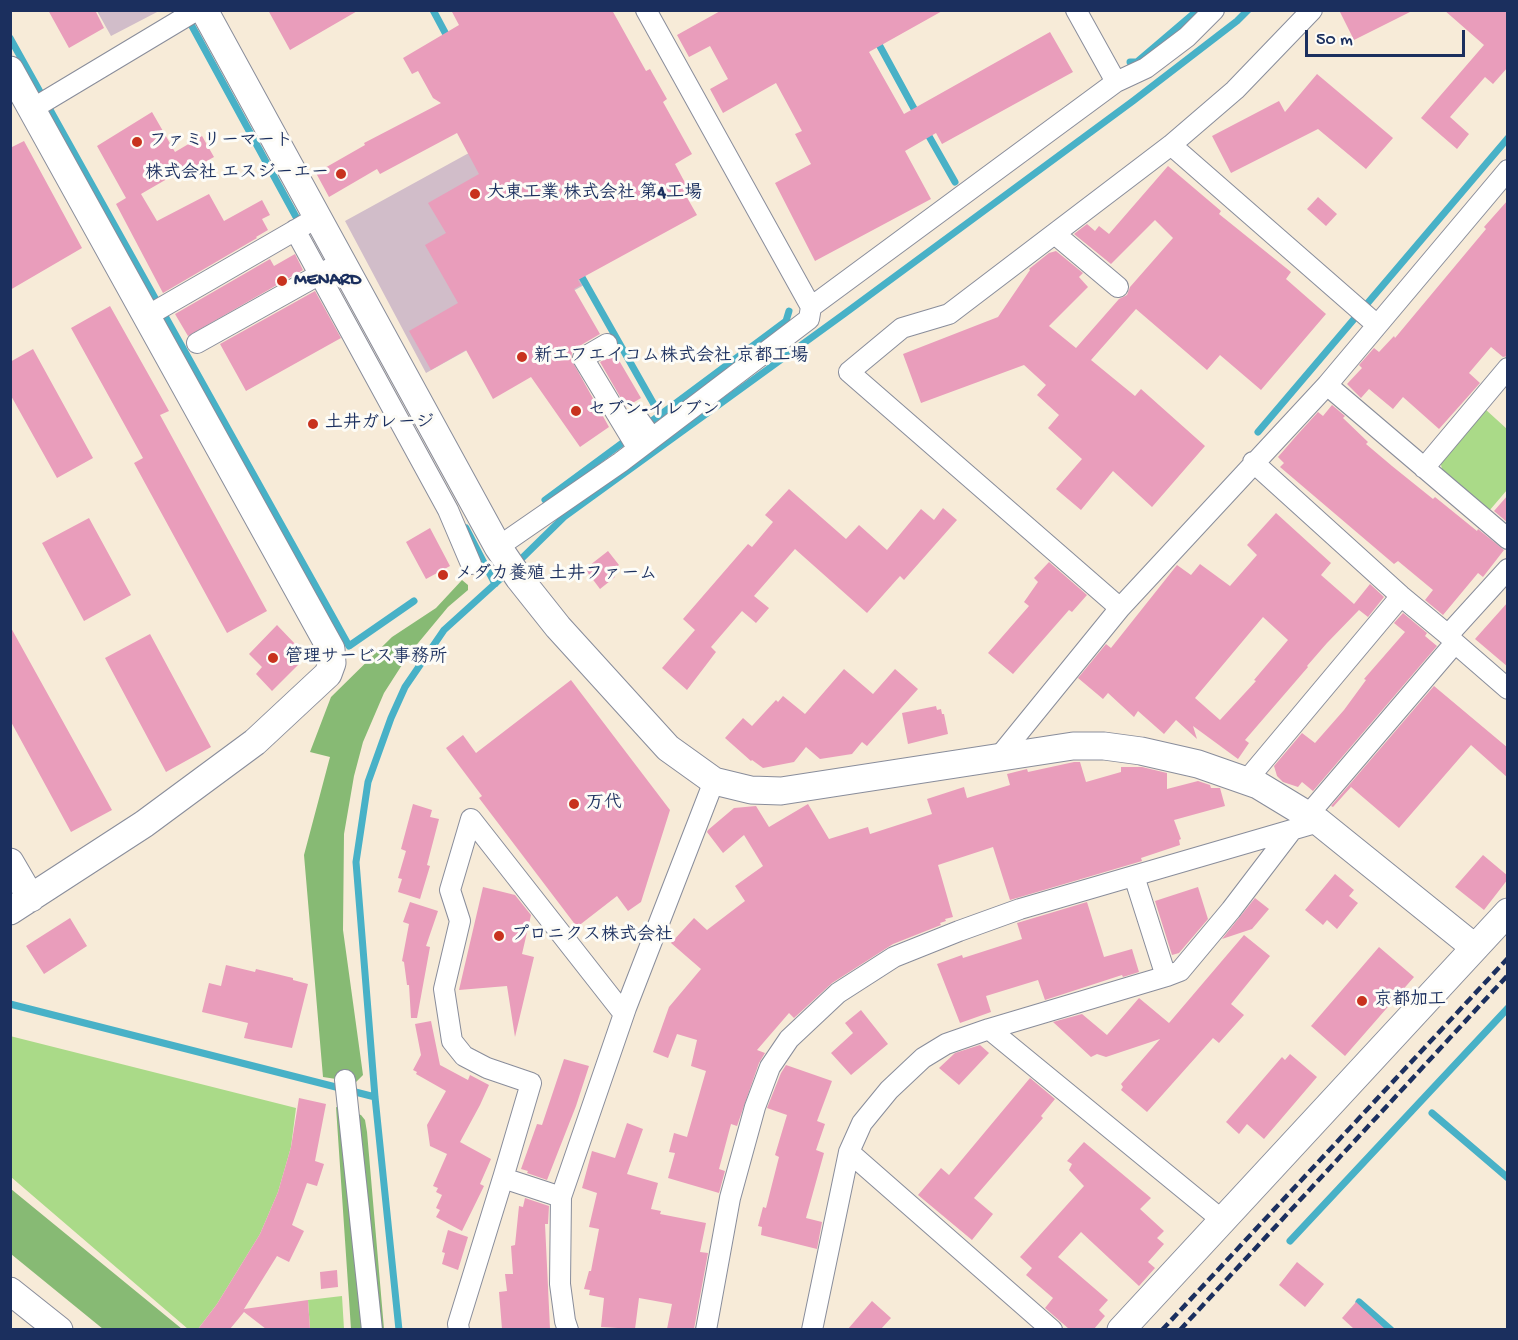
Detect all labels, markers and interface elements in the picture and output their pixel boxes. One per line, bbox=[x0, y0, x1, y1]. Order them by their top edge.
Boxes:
scale bar bbox=[1308, 18, 1468, 56]
text: 50 m bbox=[1316, 30, 1353, 51]
place label: ファミリーマート bbox=[149, 131, 293, 153]
marker: ファミリーマート bbox=[130, 135, 144, 149]
place label: 株式会社 エスジーエー bbox=[145, 163, 329, 185]
marker: 株式会社 エスジーエー bbox=[334, 167, 348, 181]
place label: 大東工業 株式会社 第4工場 bbox=[487, 183, 702, 205]
marker: 大東工業 株式会社 第4工場 bbox=[468, 187, 482, 201]
place label: MENARD bbox=[294, 270, 361, 292]
marker: MENARD bbox=[275, 274, 289, 288]
place label: 新エフエイコム株式会社 京都工場 bbox=[534, 346, 808, 368]
marker: 新エフエイコム株式会社 京都工場 bbox=[515, 350, 529, 364]
place label: セブン-イレブン bbox=[588, 400, 720, 422]
marker: セブン-イレブン bbox=[569, 404, 583, 418]
place label: 土井ガレージ bbox=[325, 413, 434, 435]
marker: 土井ガレージ bbox=[306, 417, 320, 431]
place label: メダカ養殖 土井ファーム bbox=[455, 564, 657, 586]
marker: メダカ養殖 土井ファーム bbox=[436, 568, 450, 582]
place label: 管理サービス事務所 bbox=[285, 647, 447, 669]
marker: 管理サービス事務所 bbox=[266, 651, 280, 665]
place label: 万代 bbox=[586, 793, 622, 815]
marker: 万代 bbox=[567, 797, 581, 811]
place label: プロニクス株式会社 bbox=[511, 925, 673, 947]
marker: プロニクス株式会社 bbox=[492, 929, 506, 943]
place label: 京都加工 bbox=[1374, 990, 1446, 1012]
marker: 京都加工 bbox=[1355, 994, 1369, 1008]

